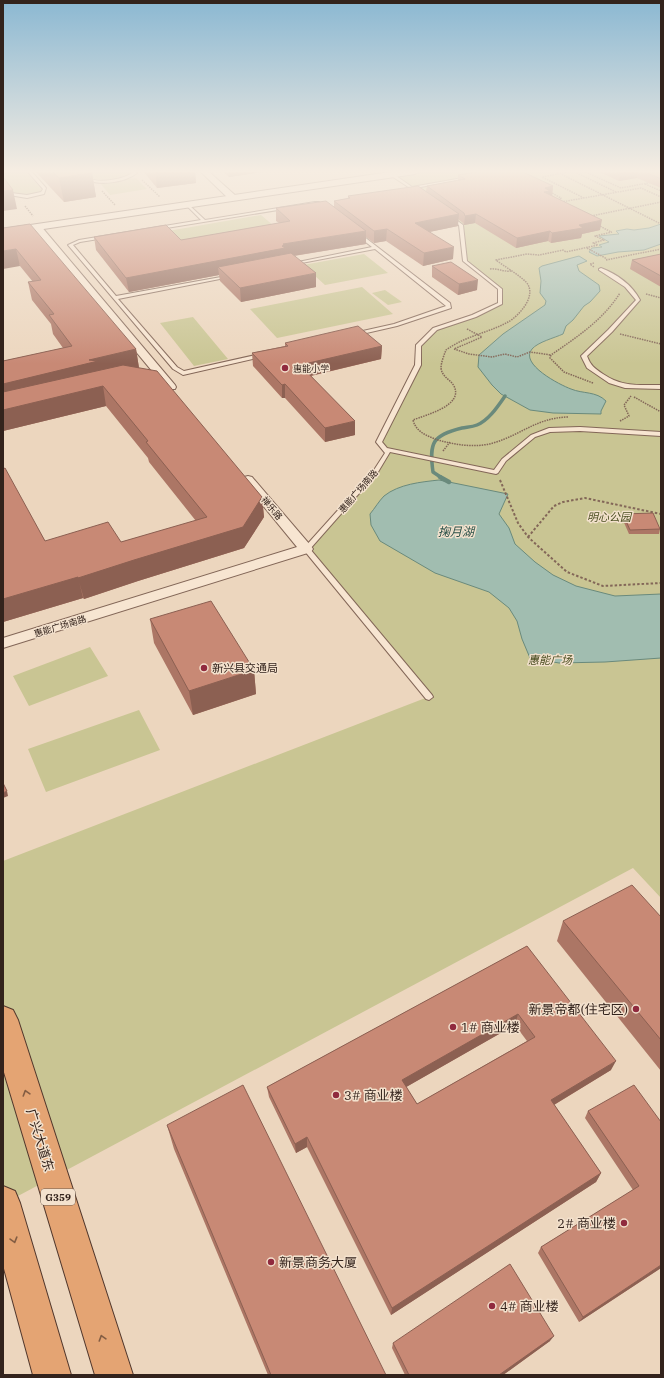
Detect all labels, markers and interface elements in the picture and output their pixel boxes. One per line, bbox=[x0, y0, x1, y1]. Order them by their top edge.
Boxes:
marker: 惠能小学 bbox=[280, 363, 290, 373]
place label: 惠能小学 bbox=[293, 363, 329, 374]
street label: 惠能广场南路 bbox=[336, 467, 380, 515]
street label: 禅乐路 bbox=[259, 494, 285, 522]
park label: 明心公园 bbox=[587, 510, 633, 524]
water label: 掬月湖 bbox=[438, 524, 476, 539]
street label: 惠能广场南路 bbox=[33, 613, 87, 639]
park label: 惠能广场 bbox=[528, 653, 573, 667]
place label: 新兴县交通局 bbox=[212, 661, 278, 675]
marker: 新兴县交通局 bbox=[199, 663, 209, 673]
place label: 新景帝都(住宅区) bbox=[528, 1001, 628, 1018]
marker: 新景帝都(住宅区) bbox=[631, 1004, 641, 1014]
place label: 1# 商业楼 bbox=[461, 1019, 520, 1036]
marker: 1# 商业楼 bbox=[448, 1022, 458, 1032]
place label: 3# 商业楼 bbox=[344, 1087, 403, 1104]
one-way arrow bbox=[22, 1090, 31, 1097]
marker: 3# 商业楼 bbox=[331, 1090, 341, 1100]
street label: 广兴大道东 bbox=[22, 1106, 58, 1174]
road number: G359 bbox=[41, 1189, 75, 1205]
place label: 2# 商业楼 bbox=[557, 1215, 616, 1232]
marker: 2# 商业楼 bbox=[619, 1218, 629, 1228]
one-way arrow bbox=[9, 1237, 18, 1244]
place label: 新景商务大厦 bbox=[279, 1254, 357, 1271]
marker: 新景商务大厦 bbox=[266, 1257, 276, 1267]
place label: 4# 商业楼 bbox=[500, 1298, 559, 1315]
marker: 4# 商业楼 bbox=[487, 1301, 497, 1311]
one-way arrow bbox=[98, 1334, 107, 1341]

